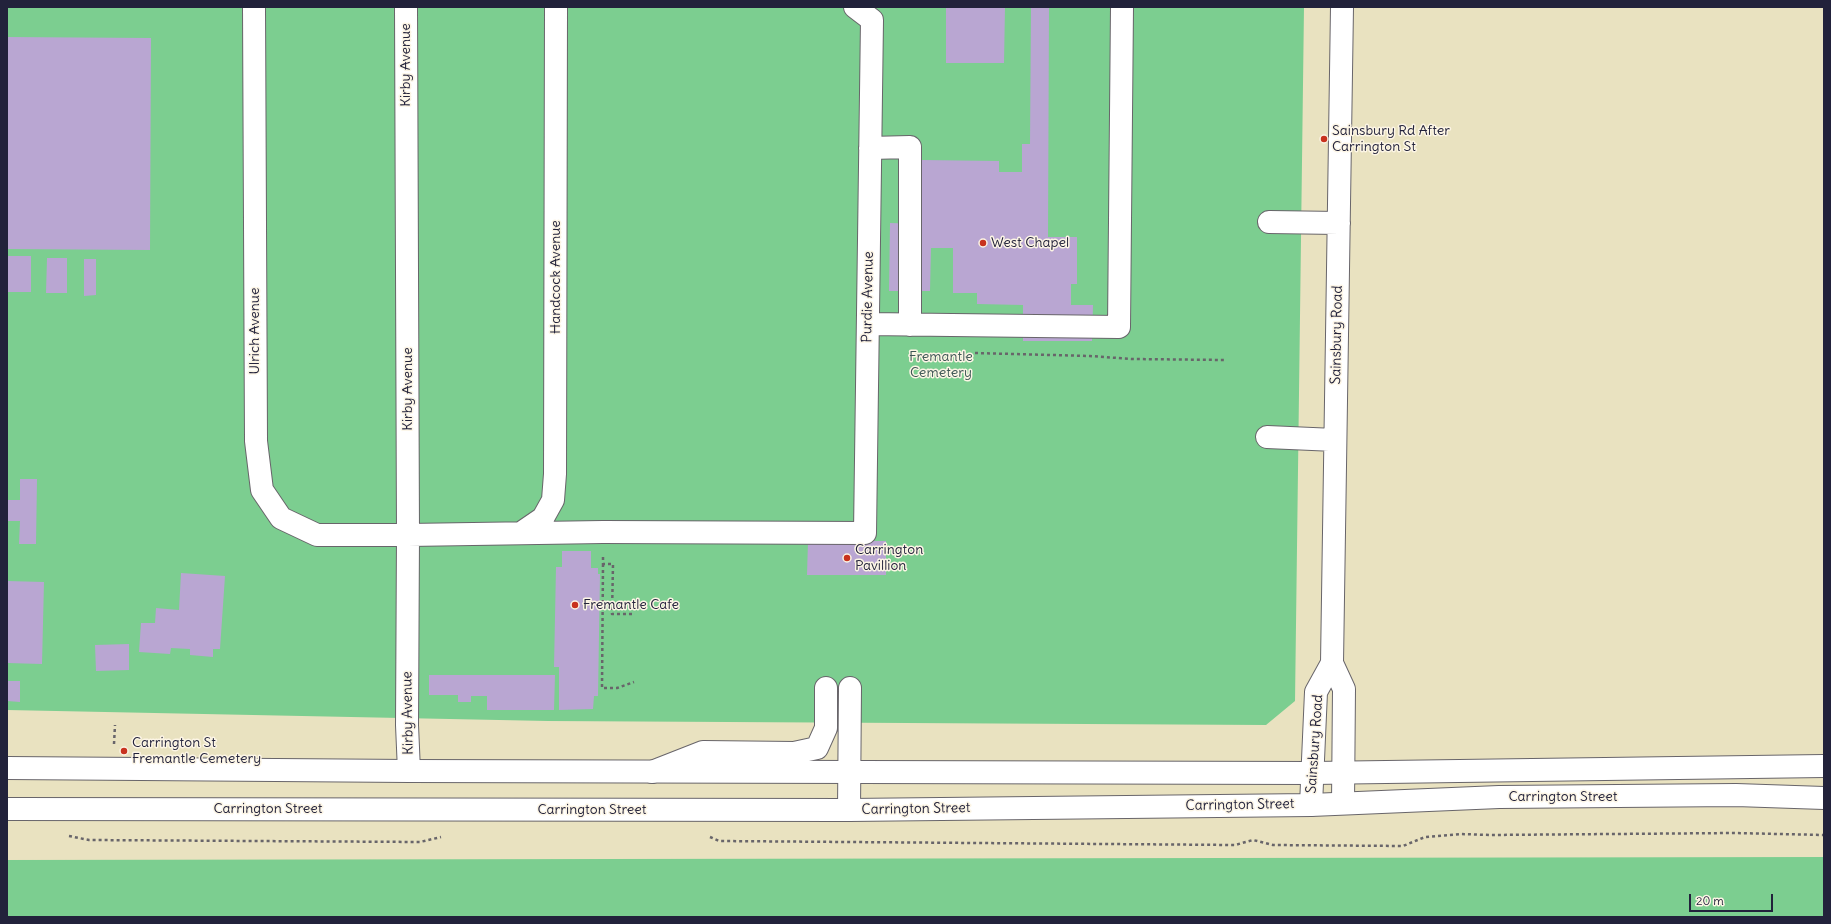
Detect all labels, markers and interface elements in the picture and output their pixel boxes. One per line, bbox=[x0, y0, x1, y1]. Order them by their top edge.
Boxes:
street label: Kirby Avenue bbox=[398, 23, 414, 107]
place label: Sainsbury Rd After Carrington St bbox=[1332, 123, 1450, 156]
marker: Sainsbury Rd After Carrington St bbox=[1319, 134, 1329, 144]
street label: Handcock Avenue bbox=[548, 220, 564, 334]
place label: West Chapel bbox=[991, 235, 1069, 251]
marker: West Chapel bbox=[978, 238, 988, 248]
street label: Purdie Avenue bbox=[859, 251, 877, 343]
street label: Sainsbury Road bbox=[1328, 285, 1346, 385]
street label: Ulrich Avenue bbox=[247, 288, 263, 374]
street label: Kirby Avenue bbox=[400, 347, 416, 431]
park label: Fremantle Cemetery bbox=[909, 349, 973, 382]
place label: Carrington Pavillion bbox=[855, 542, 923, 574]
marker: Carrington Pavillion bbox=[842, 553, 852, 563]
place label: Fremantle Cafe bbox=[583, 597, 679, 613]
marker: Fremantle Cafe bbox=[570, 600, 580, 610]
street label: Kirby Avenue bbox=[399, 671, 417, 755]
street label: Sainsbury Road bbox=[1303, 694, 1327, 794]
place label: Carrington St Fremantle Cemetery bbox=[132, 735, 261, 768]
marker: Carrington St Fremantle Cemetery bbox=[119, 746, 129, 756]
street label: Carrington Street bbox=[1509, 789, 1617, 805]
street label: Carrington Street bbox=[1185, 796, 1295, 814]
street label: Carrington Street bbox=[861, 800, 971, 818]
street label: Carrington Street bbox=[214, 801, 322, 817]
street label: Carrington Street bbox=[538, 802, 646, 818]
scale bar bbox=[1691, 886, 1775, 912]
text: 20 m bbox=[1696, 893, 1724, 908]

